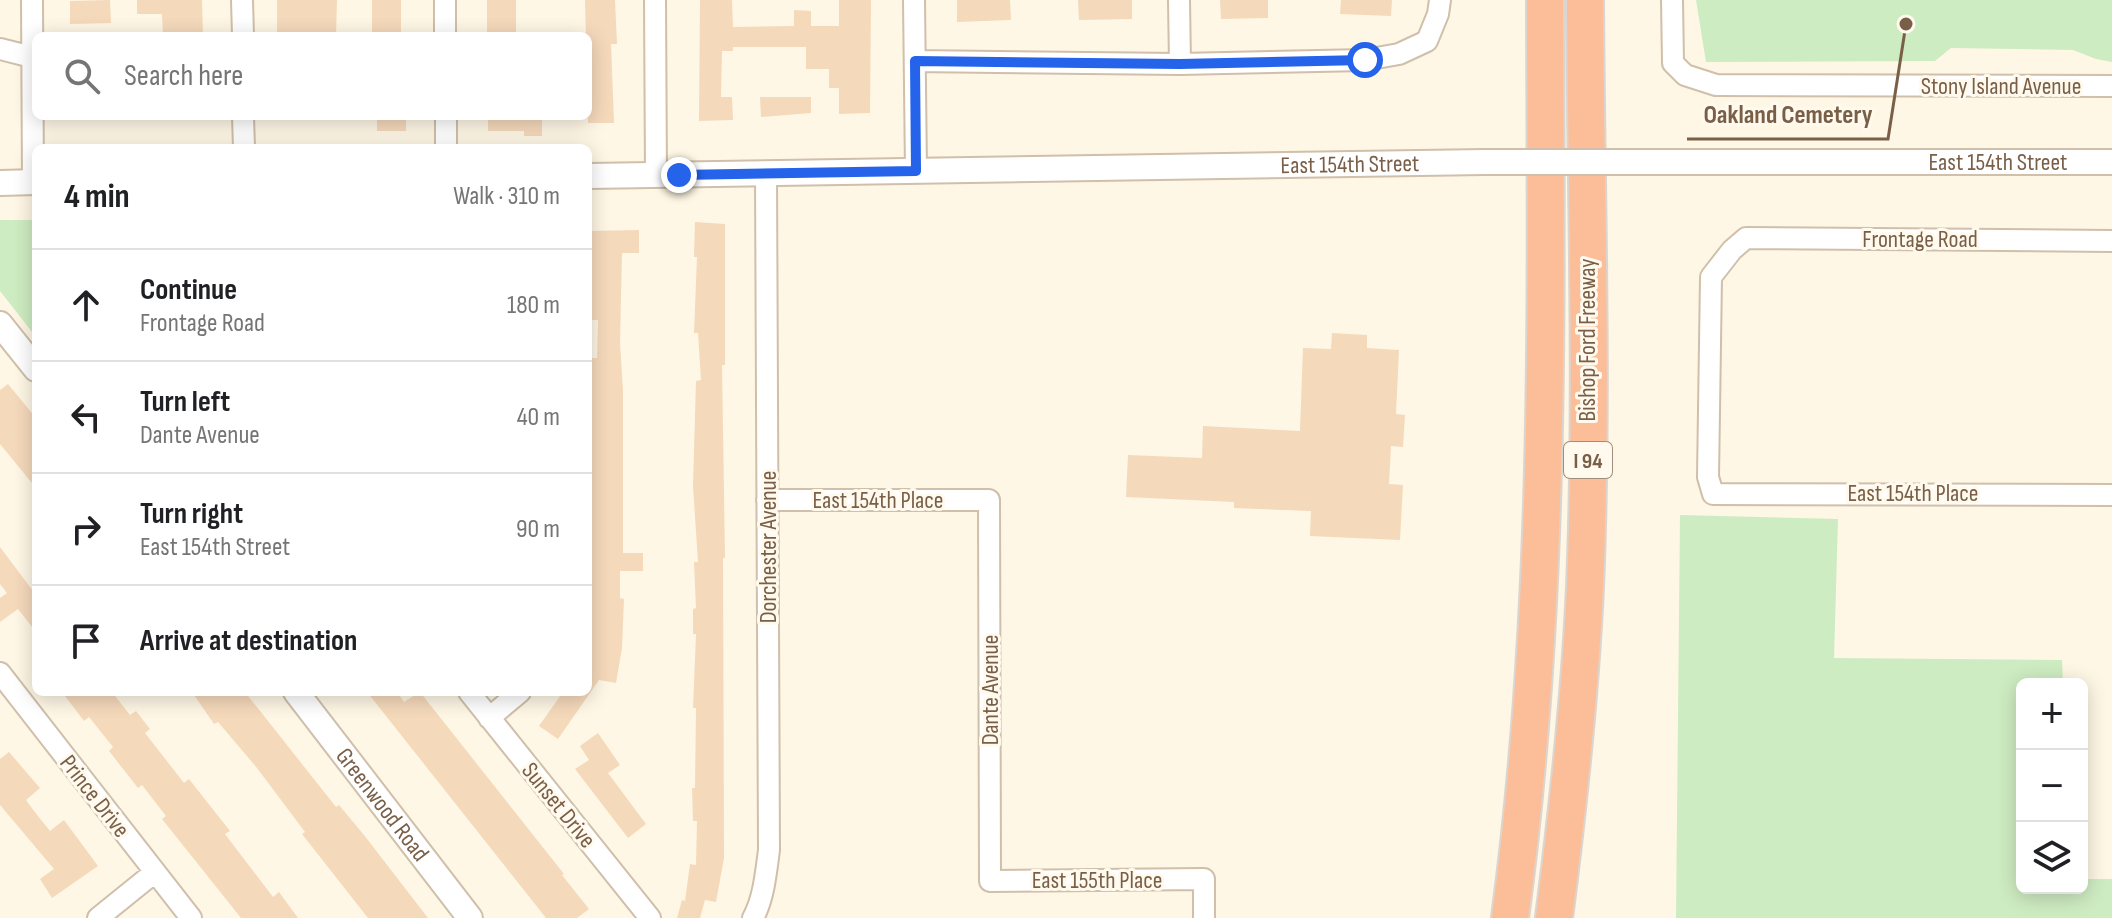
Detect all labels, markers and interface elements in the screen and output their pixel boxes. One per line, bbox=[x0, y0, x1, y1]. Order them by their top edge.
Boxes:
search box bbox=[32, 32, 592, 120]
route start bbox=[1347, 42, 1383, 78]
icon: search bbox=[60, 54, 104, 98]
text: Search here bbox=[124, 58, 243, 94]
street label: Stony Island Avenue bbox=[1921, 72, 2081, 101]
callout: Oakland Cemetery bbox=[1687, 89, 1888, 139]
text: Oakland Cemetery bbox=[1703, 100, 1873, 131]
street label: East 154th Street bbox=[1929, 148, 2067, 177]
street label: East 154th Street bbox=[1280, 149, 1420, 180]
route end bbox=[661, 157, 697, 193]
text: 4 min bbox=[64, 176, 130, 217]
text: Walk · 310 m bbox=[453, 181, 560, 212]
street label: Frontage Road bbox=[1862, 225, 1978, 254]
street label: Bishop Ford Freeway bbox=[1573, 258, 1602, 422]
text: Continue bbox=[140, 272, 237, 308]
icon: ahead bbox=[64, 283, 108, 327]
text: 180 m bbox=[507, 290, 560, 321]
text: Frontage Road bbox=[140, 308, 265, 339]
text: Turn left bbox=[140, 384, 230, 420]
icon: left bbox=[64, 395, 108, 439]
text: 40 m bbox=[517, 402, 560, 433]
text: Dante Avenue bbox=[140, 420, 260, 451]
road number: I 94 bbox=[1564, 442, 1612, 478]
street label: Dorchester Avenue bbox=[754, 471, 783, 623]
street label: East 154th Place bbox=[1847, 479, 1979, 508]
street label: East 154th Place bbox=[812, 486, 944, 515]
text: Turn right bbox=[140, 496, 243, 532]
icon: right bbox=[64, 507, 108, 551]
text: 90 m bbox=[516, 514, 560, 545]
text: East 154th Street bbox=[140, 532, 290, 563]
icon: arrive bbox=[64, 619, 108, 663]
text: Arrive at destination bbox=[140, 623, 357, 659]
street label: Dante Avenue bbox=[976, 635, 1005, 745]
map controls bbox=[2016, 678, 2088, 894]
button: + bbox=[2016, 678, 2088, 750]
street label: Greenwood Road bbox=[329, 742, 435, 867]
street label: Prince Drive bbox=[53, 749, 136, 843]
button: − bbox=[2016, 750, 2088, 822]
street label: Sunset Drive bbox=[515, 757, 602, 854]
button: layers bbox=[2016, 822, 2088, 894]
street label: East 155th Place bbox=[1032, 866, 1162, 895]

